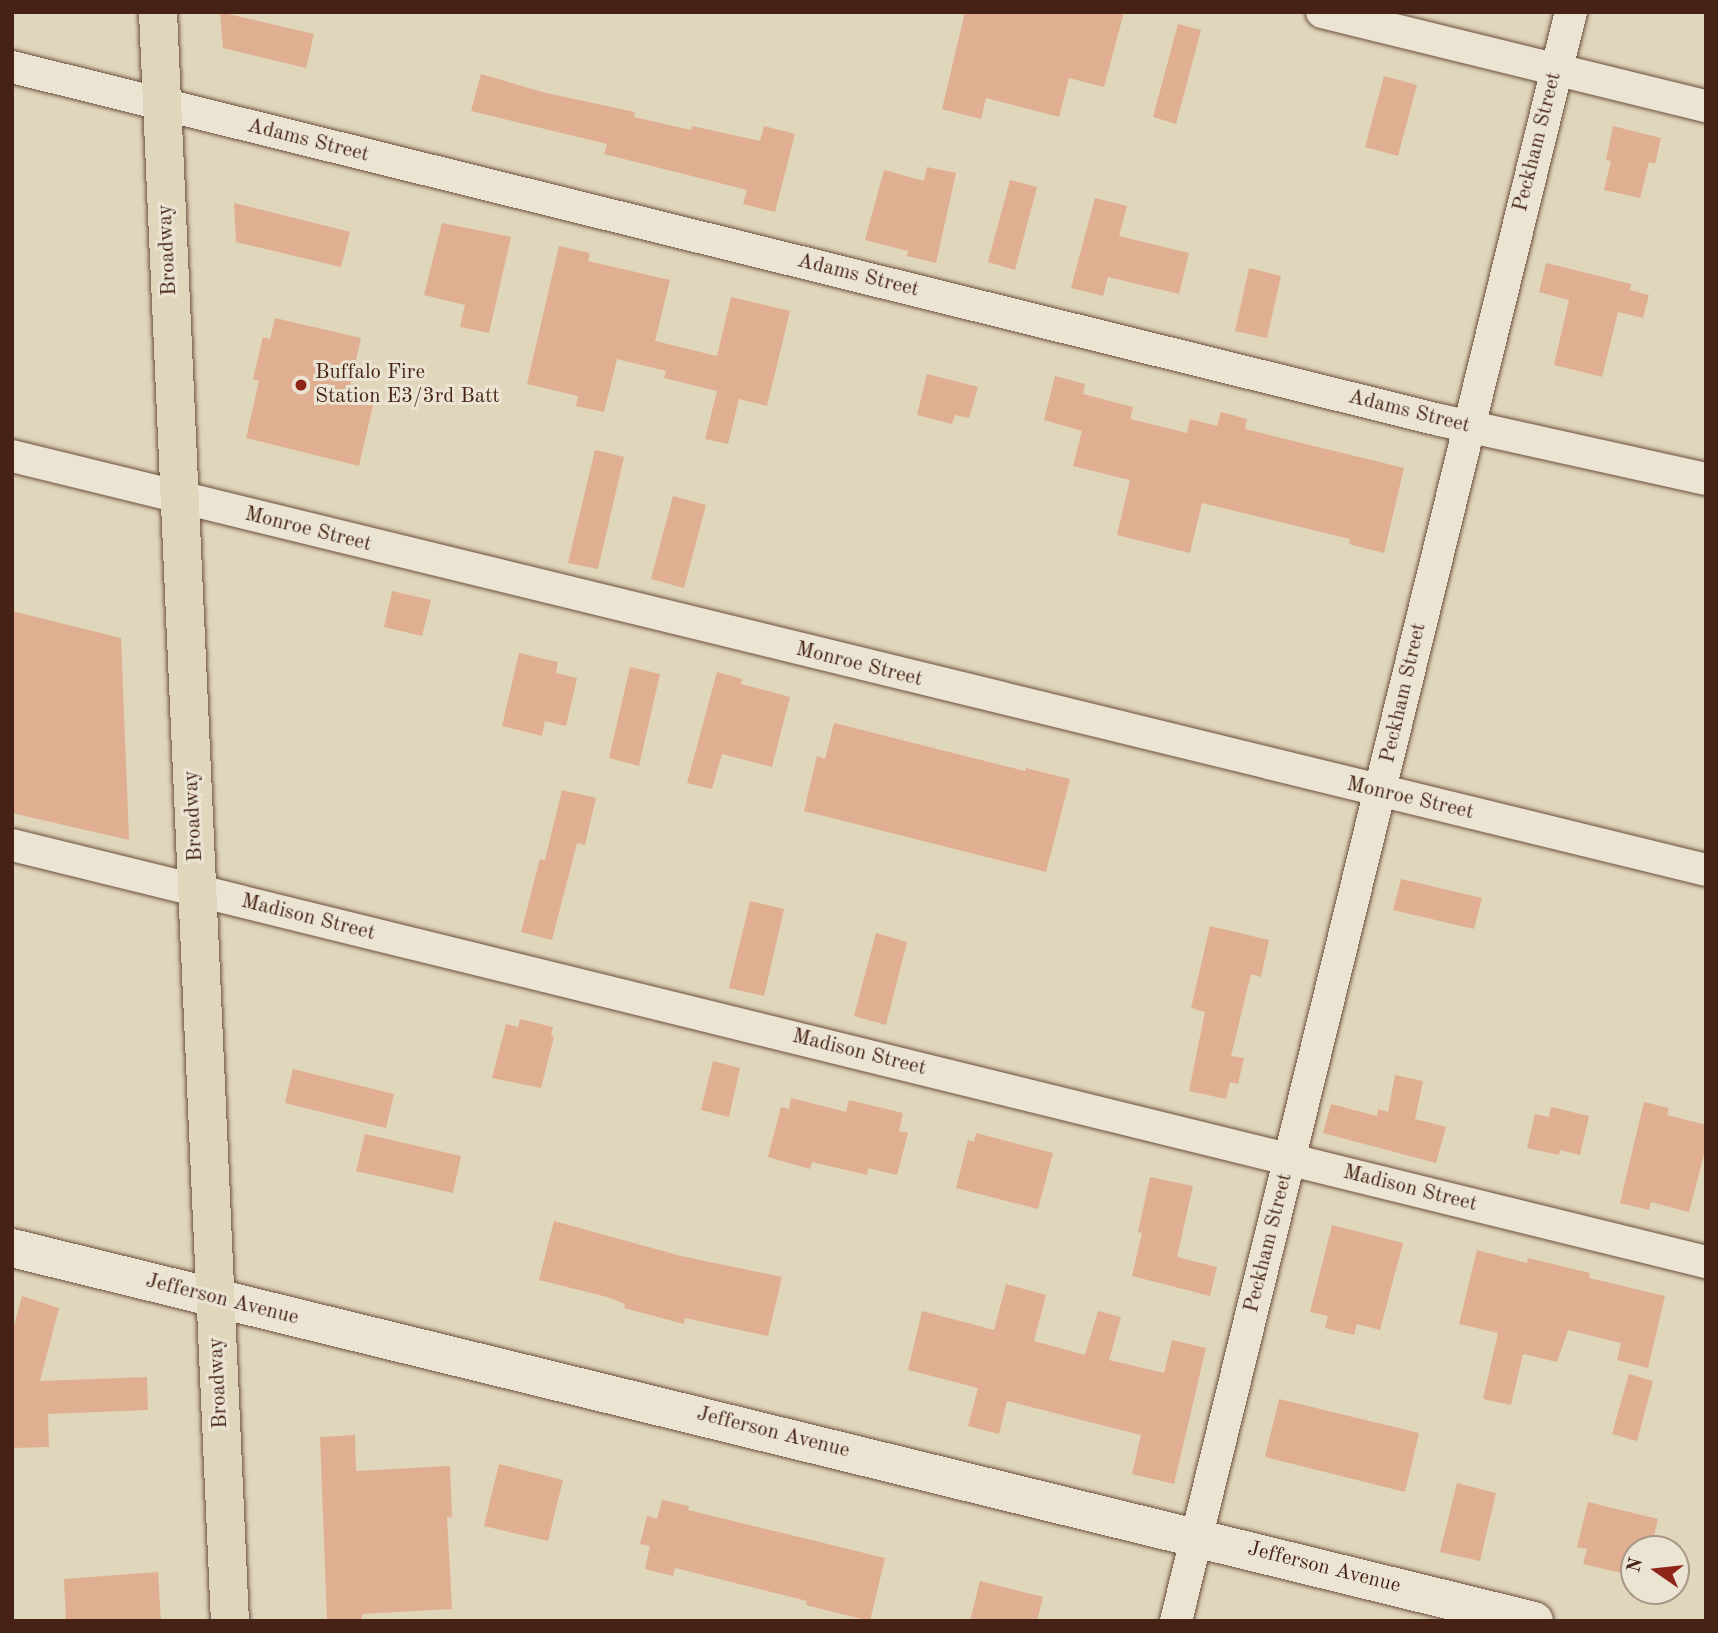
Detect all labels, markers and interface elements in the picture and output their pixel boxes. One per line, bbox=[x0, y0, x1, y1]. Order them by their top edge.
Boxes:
street label: Peckham Street bbox=[1508, 70, 1568, 214]
street label: Adams Street bbox=[244, 114, 372, 168]
street label: Broadway bbox=[153, 204, 183, 296]
street label: Adams Street bbox=[794, 249, 922, 303]
place label: Buffalo Fire Station E3/3rd Batt bbox=[315, 360, 500, 410]
marker: Buffalo Fire Station E3/3rd Batt bbox=[293, 377, 309, 393]
street label: Adams Street bbox=[1345, 385, 1473, 439]
street label: Monroe Street bbox=[242, 502, 374, 558]
street label: Peckham Street bbox=[1376, 621, 1432, 765]
street label: Monroe Street bbox=[793, 637, 925, 693]
street label: Broadway bbox=[179, 770, 209, 862]
street label: Monroe Street bbox=[1344, 772, 1476, 826]
street label: Madison Street bbox=[238, 889, 378, 947]
street label: Madison Street bbox=[789, 1024, 929, 1082]
street label: Madison Street bbox=[1340, 1160, 1480, 1218]
street label: Peckham Street bbox=[1239, 1171, 1299, 1315]
street label: Jefferson Avenue bbox=[143, 1269, 301, 1331]
street label: Broadway bbox=[204, 1337, 234, 1429]
street label: Jefferson Avenue bbox=[694, 1402, 852, 1464]
north arrow bbox=[1620, 1535, 1690, 1605]
street label: Jefferson Avenue bbox=[1245, 1537, 1403, 1599]
text: N bbox=[1625, 1556, 1647, 1575]

